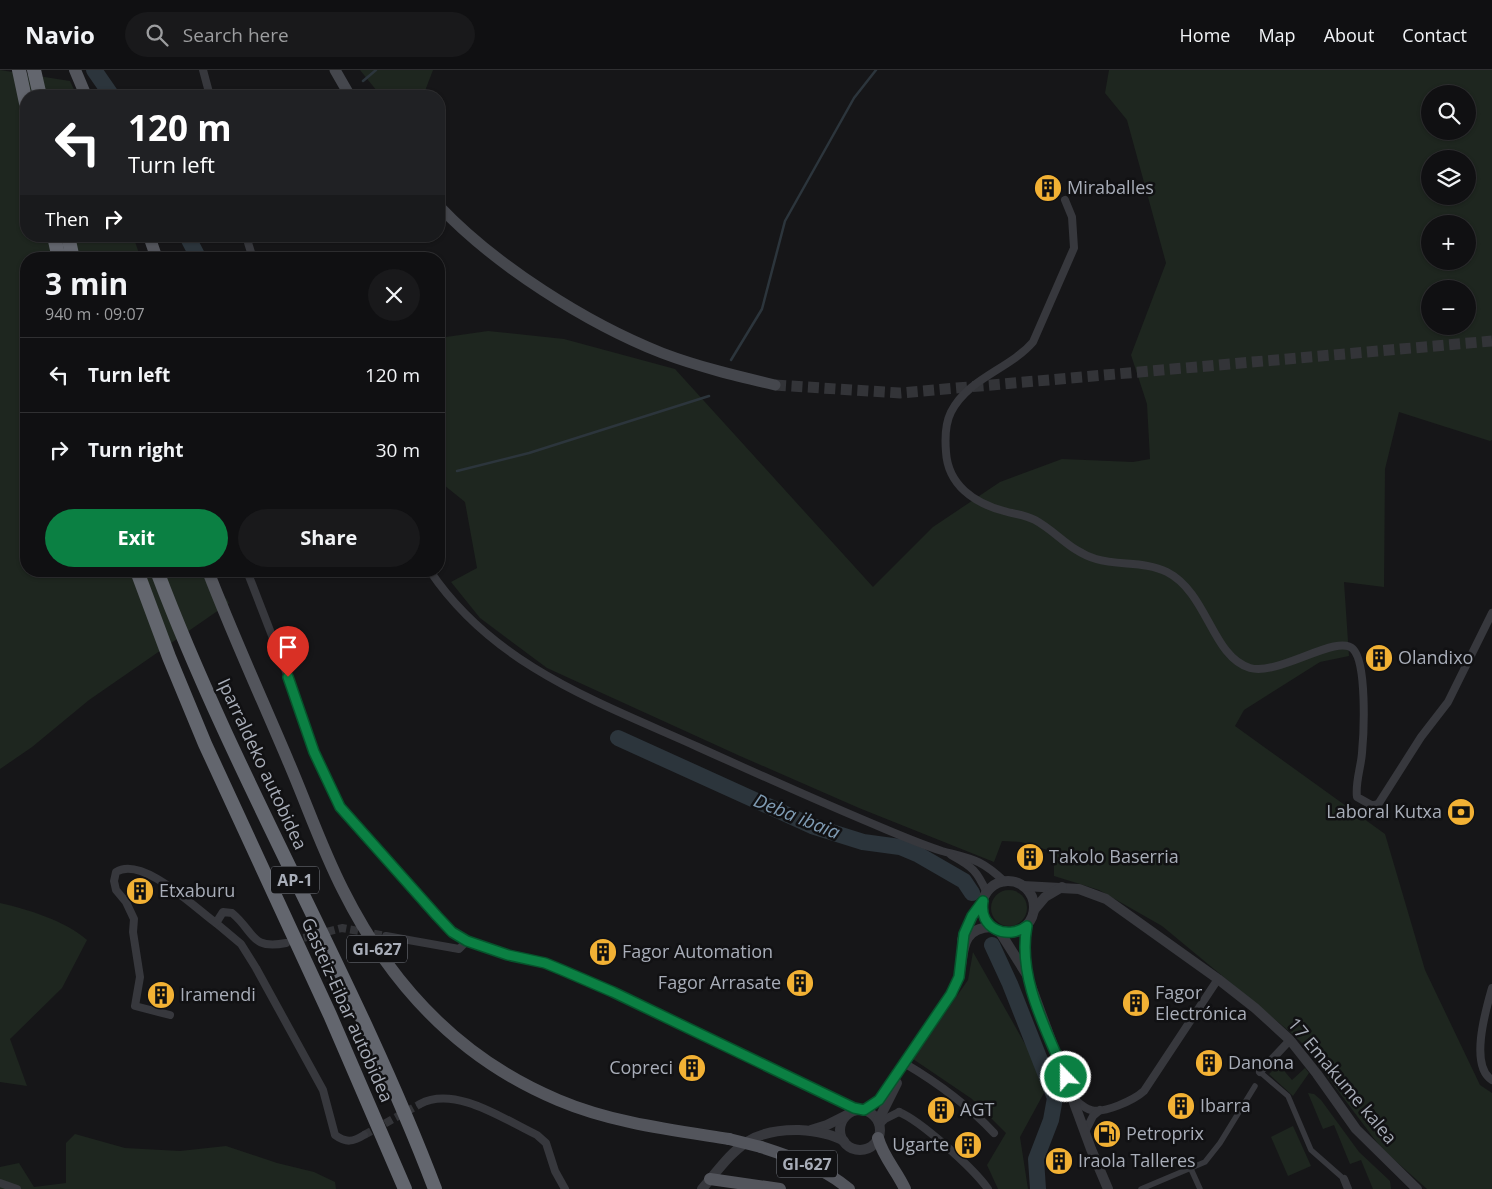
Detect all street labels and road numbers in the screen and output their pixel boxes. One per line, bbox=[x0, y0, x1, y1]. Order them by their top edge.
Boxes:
street label: Iparraldeko autobidea bbox=[213, 674, 313, 853]
road number: AP-1 bbox=[271, 866, 319, 894]
street label: Gasteiz-Eibar autobidea bbox=[296, 914, 399, 1106]
road number: GI-627 bbox=[347, 936, 407, 962]
street label: 17 Emakume kalea bbox=[1283, 1012, 1403, 1149]
road number: GI-627 bbox=[777, 1150, 837, 1178]

